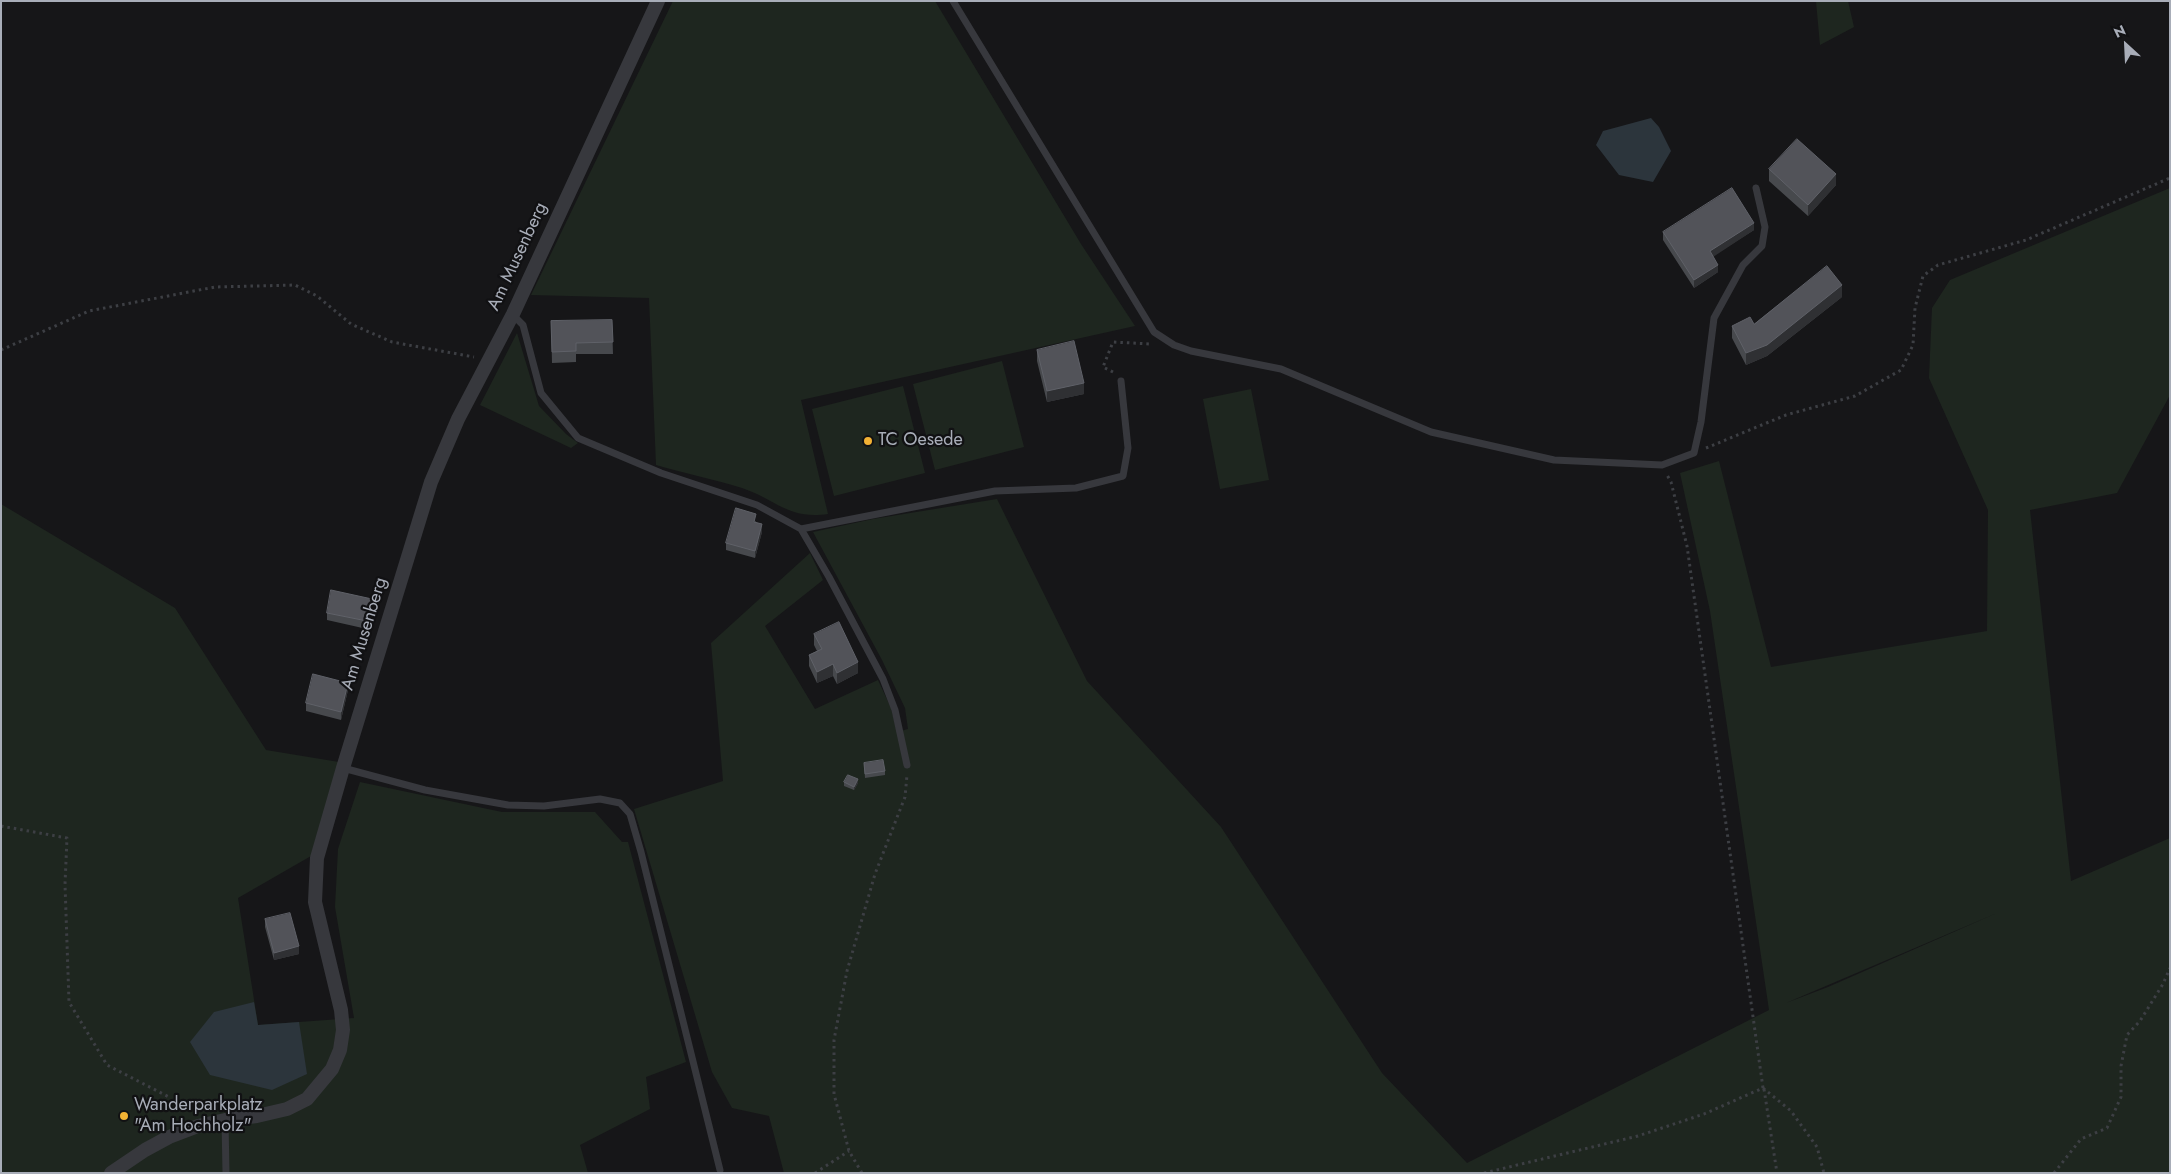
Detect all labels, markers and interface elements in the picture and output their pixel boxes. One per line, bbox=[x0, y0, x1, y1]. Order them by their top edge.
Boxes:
north arrow bbox=[2101, 20, 2151, 70]
text: N bbox=[2110, 20, 2129, 43]
street label: Am Musenberg bbox=[483, 199, 553, 315]
place label: TC Oesede bbox=[878, 430, 963, 452]
marker: TC Oesede bbox=[862, 435, 874, 447]
street label: Am Musenberg bbox=[338, 575, 392, 693]
place label: Wanderparkplatz "Am Hochholz" bbox=[134, 1095, 263, 1138]
marker: Wanderparkplatz "Am Hochholz" bbox=[118, 1110, 130, 1122]

